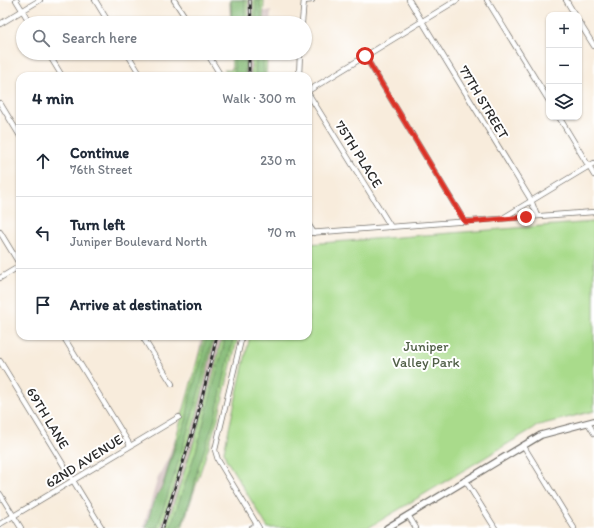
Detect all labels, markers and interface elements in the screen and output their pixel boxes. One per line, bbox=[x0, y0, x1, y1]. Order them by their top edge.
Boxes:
map controls bbox=[546, 12, 582, 120]
button: + bbox=[546, 12, 582, 48]
search box bbox=[16, 16, 312, 60]
icon: search bbox=[30, 27, 52, 49]
text: Search here bbox=[62, 29, 137, 47]
route start bbox=[356, 47, 374, 65]
button: − bbox=[546, 48, 582, 84]
street label: 77TH STREET bbox=[455, 63, 512, 142]
button: layers bbox=[546, 84, 582, 120]
text: 4 min bbox=[32, 88, 74, 108]
text: Walk · 300 m bbox=[222, 91, 296, 106]
street label: 75TH PLACE bbox=[331, 118, 386, 191]
text: Continue bbox=[70, 144, 129, 162]
icon: ahead bbox=[32, 150, 54, 172]
text: 230 m bbox=[260, 153, 296, 168]
text: 76th Street bbox=[70, 162, 132, 177]
route end bbox=[517, 208, 535, 226]
text: Turn left bbox=[70, 216, 125, 234]
icon: left bbox=[32, 222, 54, 244]
text: 70 m bbox=[268, 225, 296, 240]
text: Juniper Boulevard North bbox=[70, 234, 207, 249]
icon: arrive bbox=[32, 294, 54, 316]
text: Arrive at destination bbox=[70, 296, 202, 314]
park label: Juniper Valley Park bbox=[392, 338, 460, 371]
street label: 69TH LANE bbox=[23, 384, 73, 452]
street label: 62ND AVENUE bbox=[43, 431, 126, 492]

